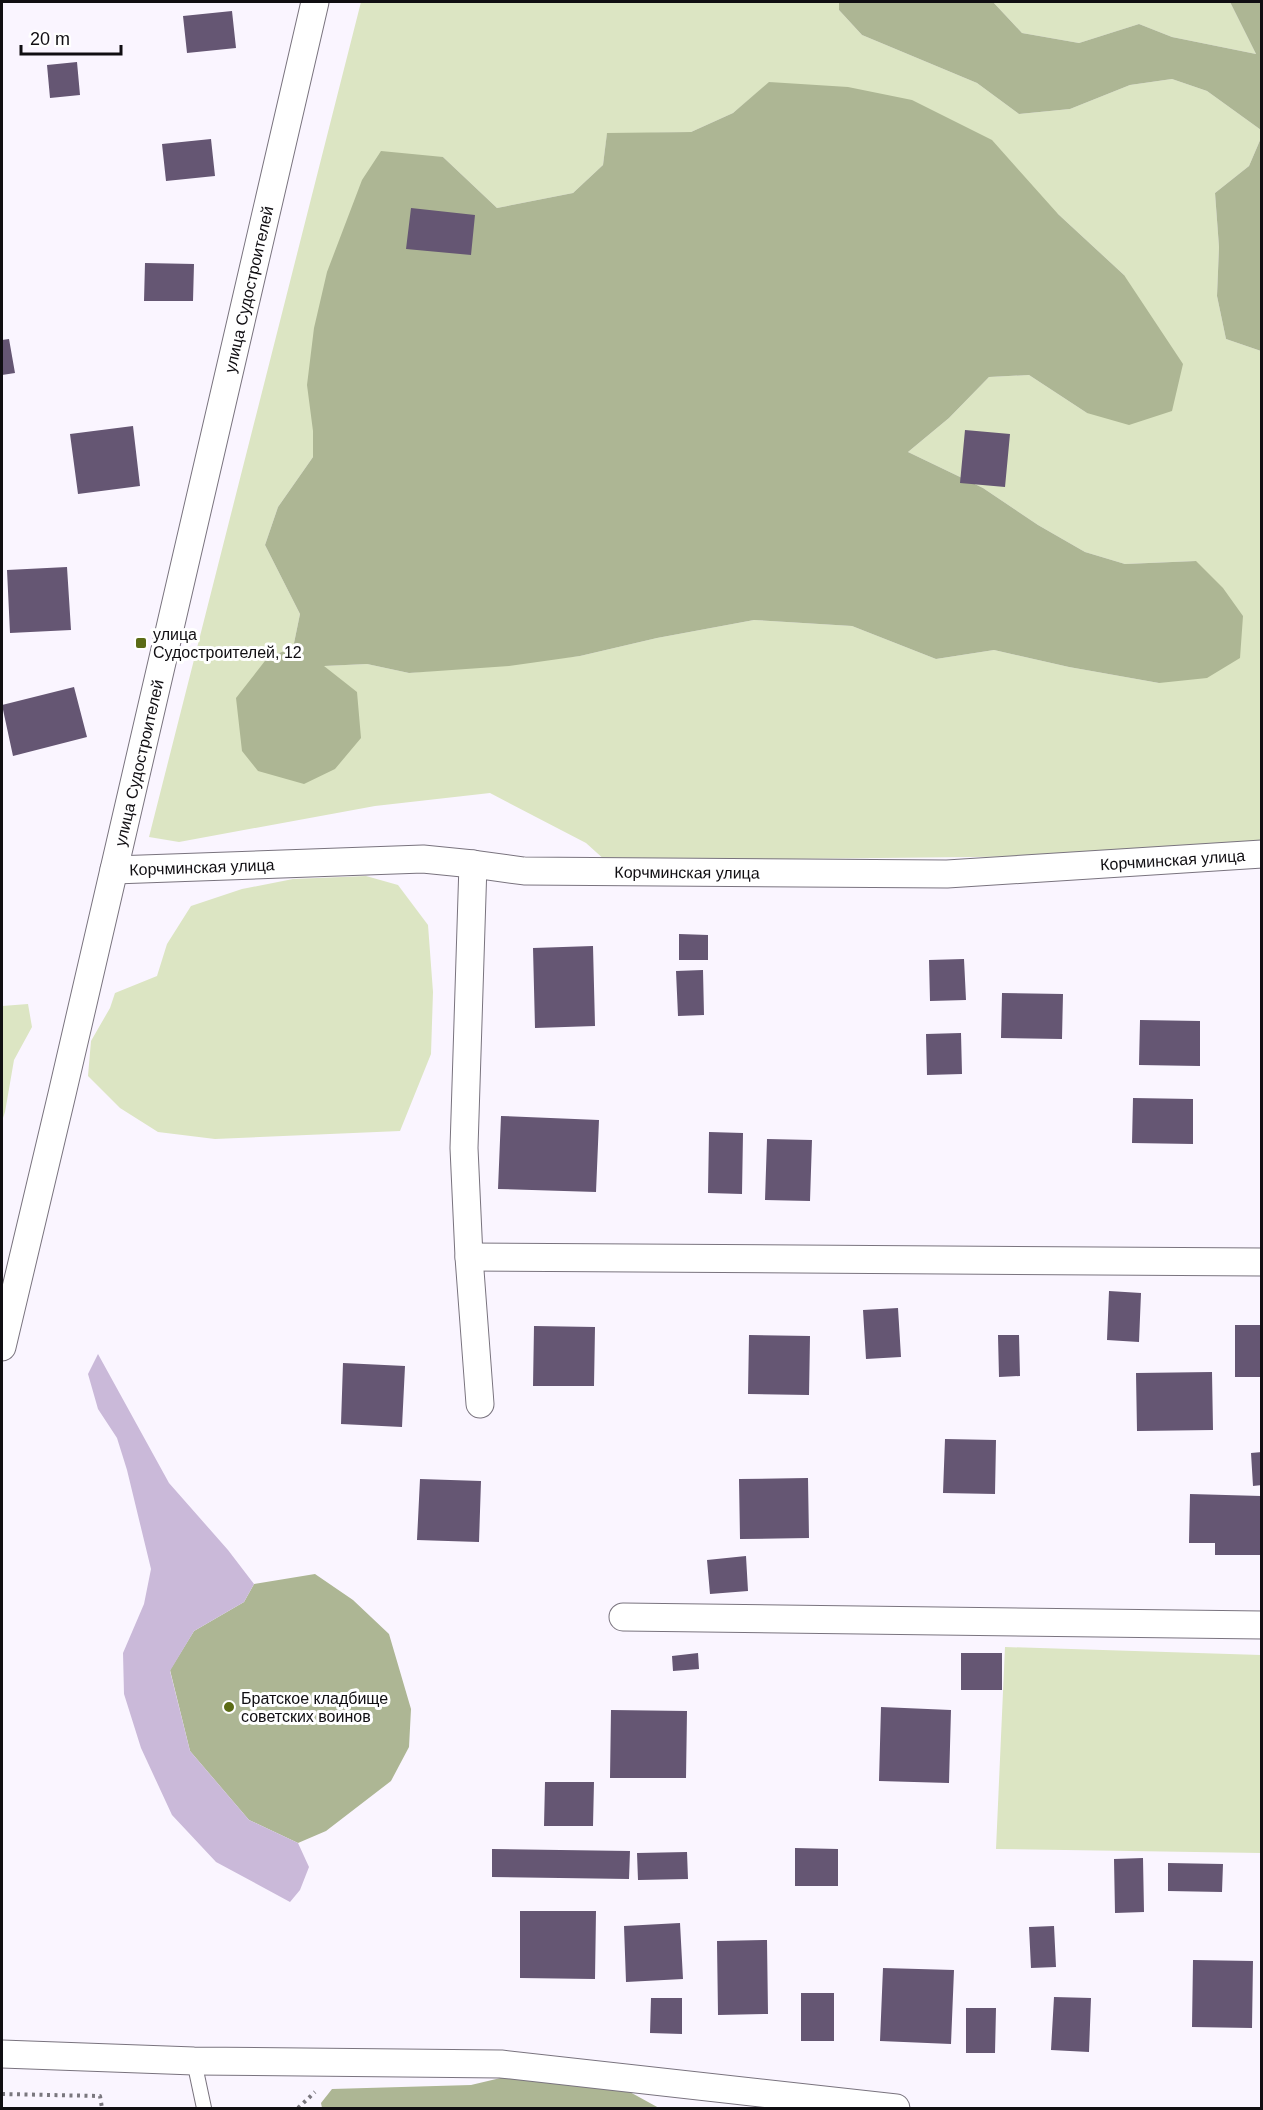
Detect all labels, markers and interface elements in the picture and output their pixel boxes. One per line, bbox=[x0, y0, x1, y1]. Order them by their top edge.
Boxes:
scale bar bbox=[21, 18, 122, 56]
text: 20 m bbox=[30, 29, 70, 49]
street label: улица Судостроителей bbox=[221, 204, 276, 374]
place label: улица Судостроителей, 12 bbox=[153, 626, 302, 661]
marker: улица Судостроителей, 12 bbox=[134, 636, 148, 650]
street label: улица Судостроителей bbox=[112, 678, 167, 848]
street label: Корчминская улица bbox=[1100, 847, 1246, 873]
street label: Корчминская улица bbox=[129, 856, 275, 878]
street label: Корчминская улица bbox=[614, 864, 760, 882]
place label: Братское кладбище советских воинов bbox=[241, 1690, 388, 1725]
marker: Братское кладбище советских воинов bbox=[222, 1700, 236, 1714]

